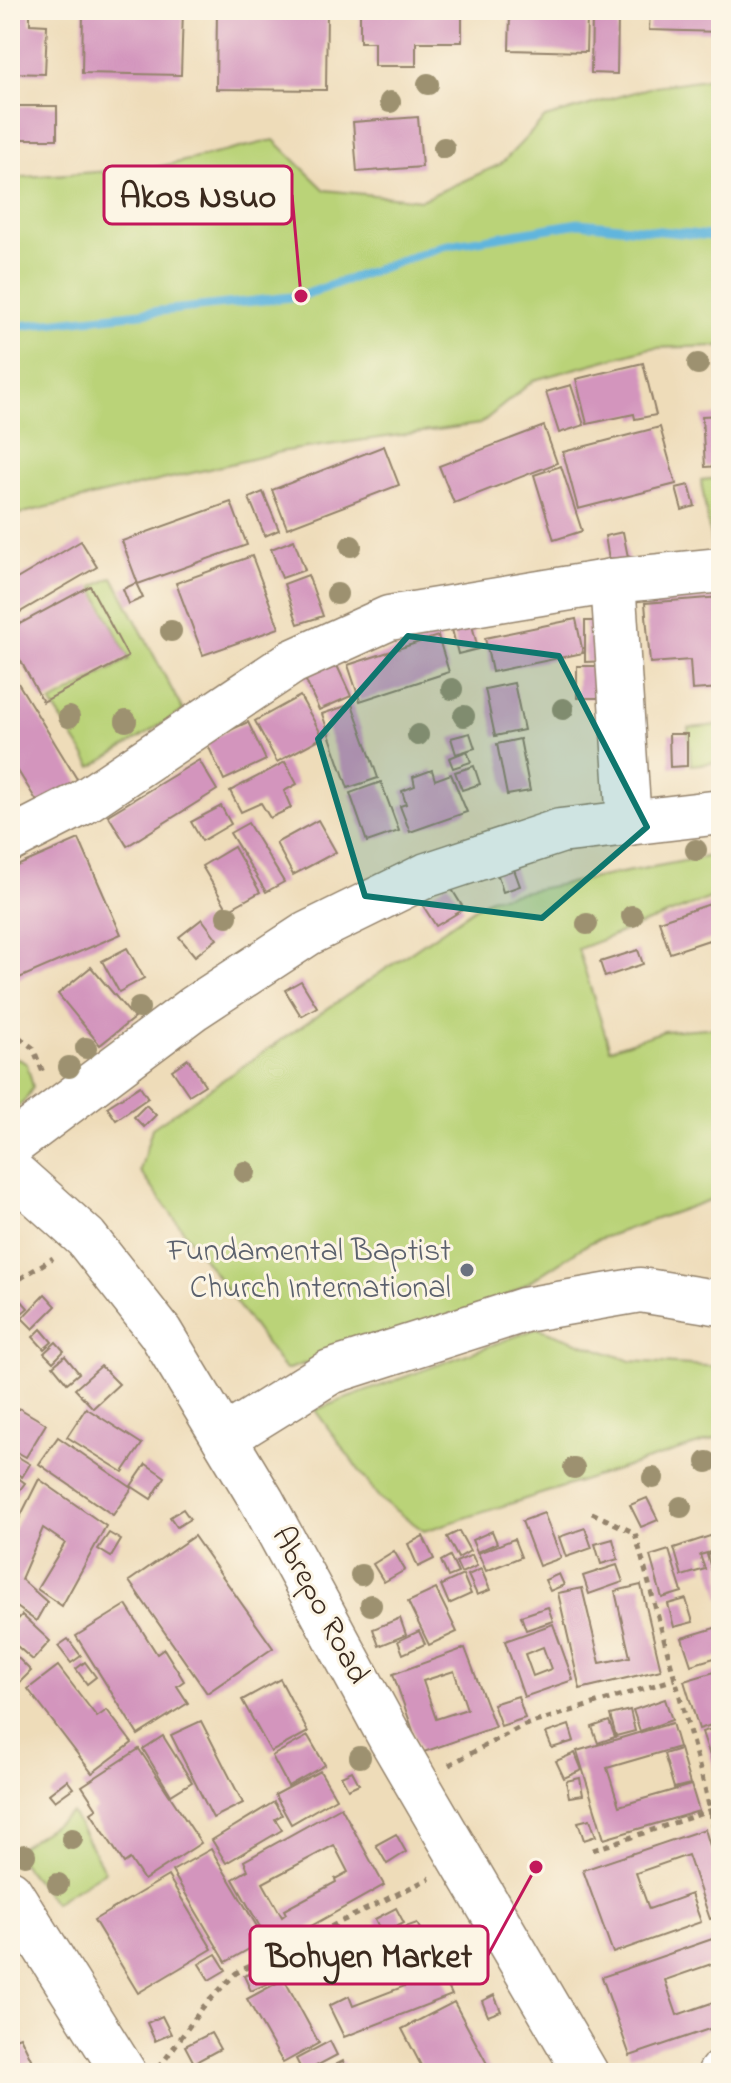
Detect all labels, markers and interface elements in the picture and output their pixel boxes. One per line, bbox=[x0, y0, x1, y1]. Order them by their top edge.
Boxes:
callout: Akos Nsuo bbox=[104, 166, 292, 224]
text: Akos Nsuo bbox=[120, 174, 276, 224]
place label: Fundamental Baptist Church International bbox=[166, 1229, 451, 1313]
marker: Fundamental Baptist Church International bbox=[458, 1261, 476, 1279]
street label: Abrepo Road bbox=[258, 1519, 380, 1693]
callout: Bohyen Market bbox=[250, 1926, 488, 1984]
text: Bohyen Market bbox=[264, 1934, 473, 1985]

